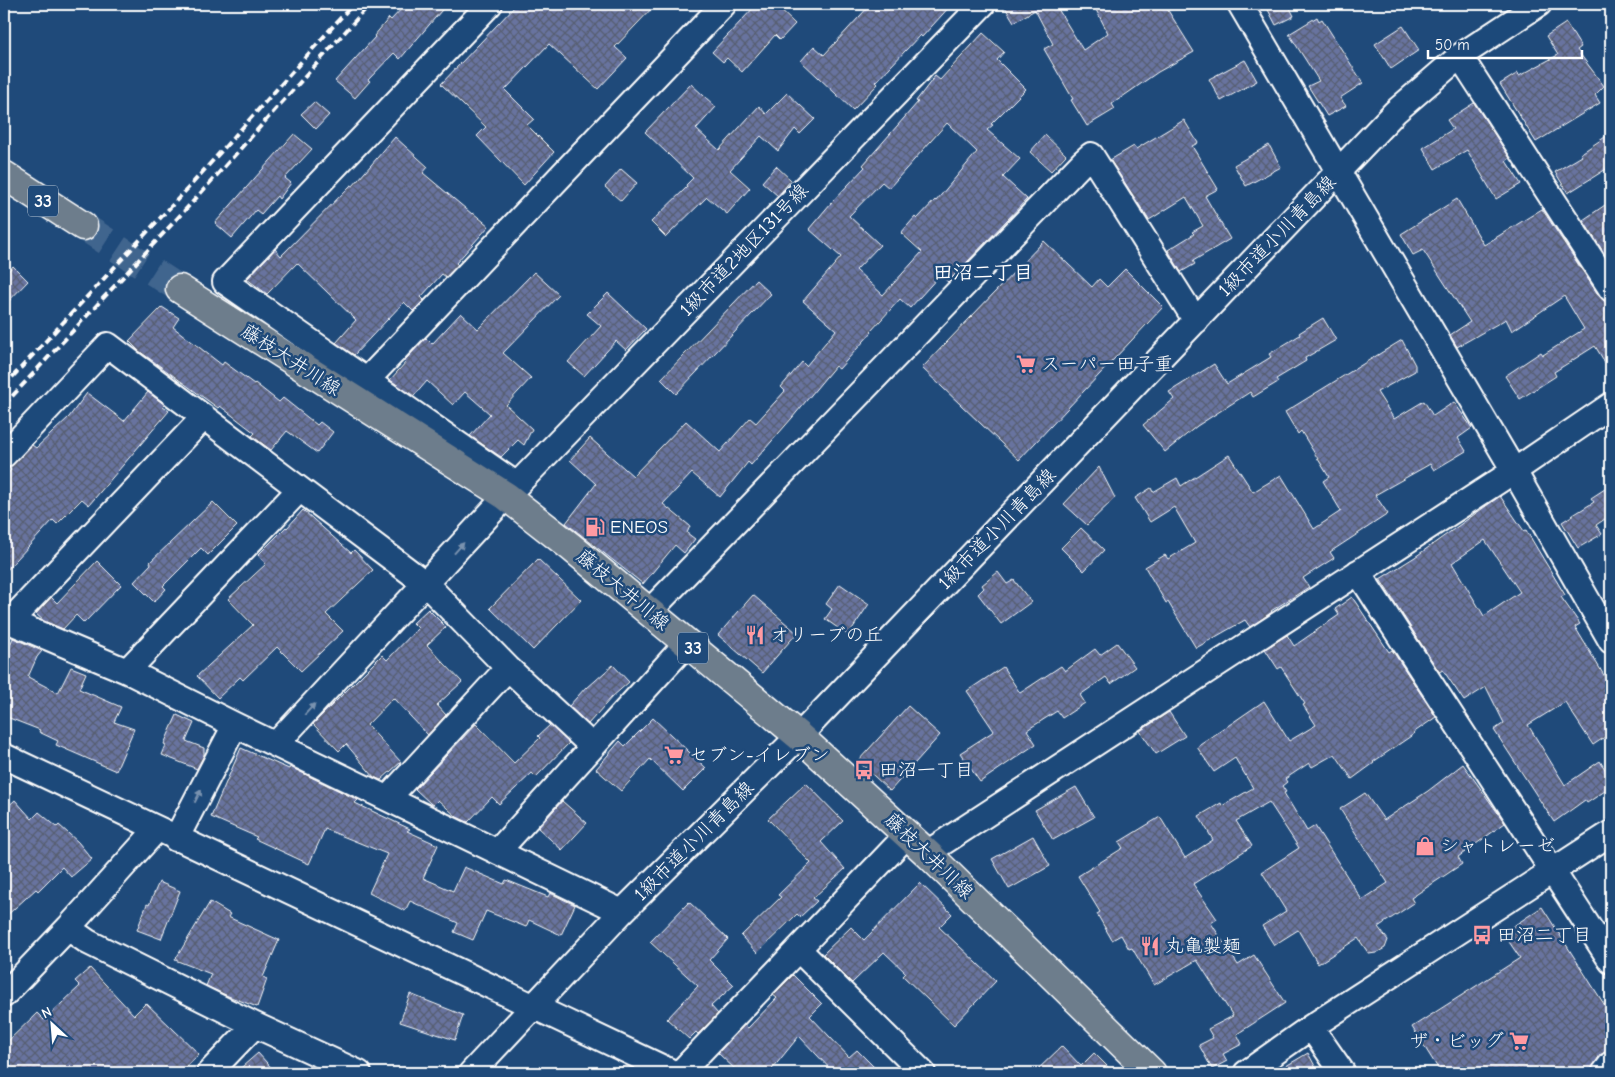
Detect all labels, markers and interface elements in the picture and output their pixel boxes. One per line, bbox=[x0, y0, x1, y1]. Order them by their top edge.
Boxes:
scale bar bbox=[1428, 28, 1581, 60]
text: 50 m bbox=[1435, 36, 1470, 54]
street label: 1級市道小川青島線 bbox=[1214, 171, 1340, 301]
street label: 1級市道2地区131号線 bbox=[675, 179, 813, 321]
road number: 33 bbox=[28, 186, 58, 217]
district label: 田沼二丁目 bbox=[933, 261, 1033, 284]
street label: 藤枝大井川線 bbox=[237, 320, 345, 400]
supermarket icon: スーパー田子重 bbox=[1015, 353, 1037, 375]
place label: スーパー田子重 bbox=[1041, 353, 1173, 375]
street label: 1級市道小川青島線 bbox=[934, 464, 1060, 594]
fuel station icon: ENEOS bbox=[584, 516, 606, 538]
place label: ENEOS bbox=[610, 516, 668, 538]
one-way arrow bbox=[453, 542, 464, 555]
street label: 藤枝大井川線 bbox=[572, 545, 674, 635]
restaurant icon: オリーブの丘 bbox=[744, 624, 766, 646]
place label: オリーブの丘 bbox=[770, 624, 883, 646]
road number: 33 bbox=[678, 632, 708, 664]
one-way arrow bbox=[304, 703, 316, 715]
supermarket icon: セブン-イレブン bbox=[663, 744, 685, 766]
place label: セブン-イレブン bbox=[689, 744, 830, 766]
bus stop icon: 田沼一丁目 bbox=[853, 759, 875, 781]
place label: 田沼一丁目 bbox=[879, 759, 974, 781]
street label: 1級市道小川青島線 bbox=[630, 777, 758, 905]
one-way arrow bbox=[194, 788, 202, 803]
street label: 藤枝大井川線 bbox=[880, 808, 978, 904]
shop icon: シャトレーゼ bbox=[1414, 835, 1436, 857]
place label: シャトレーゼ bbox=[1440, 835, 1555, 857]
bus stop icon: 田沼二丁目 bbox=[1471, 924, 1493, 946]
place label: 田沼二丁目 bbox=[1497, 924, 1592, 946]
restaurant icon: 丸亀製麺 bbox=[1139, 935, 1161, 957]
place label: 丸亀製麺 bbox=[1165, 935, 1241, 957]
north arrow bbox=[28, 1000, 78, 1050]
text: N bbox=[39, 1003, 54, 1022]
place label: ザ・ビッグ bbox=[1409, 1030, 1504, 1052]
supermarket icon: ザ・ビッグ bbox=[1508, 1030, 1530, 1052]

